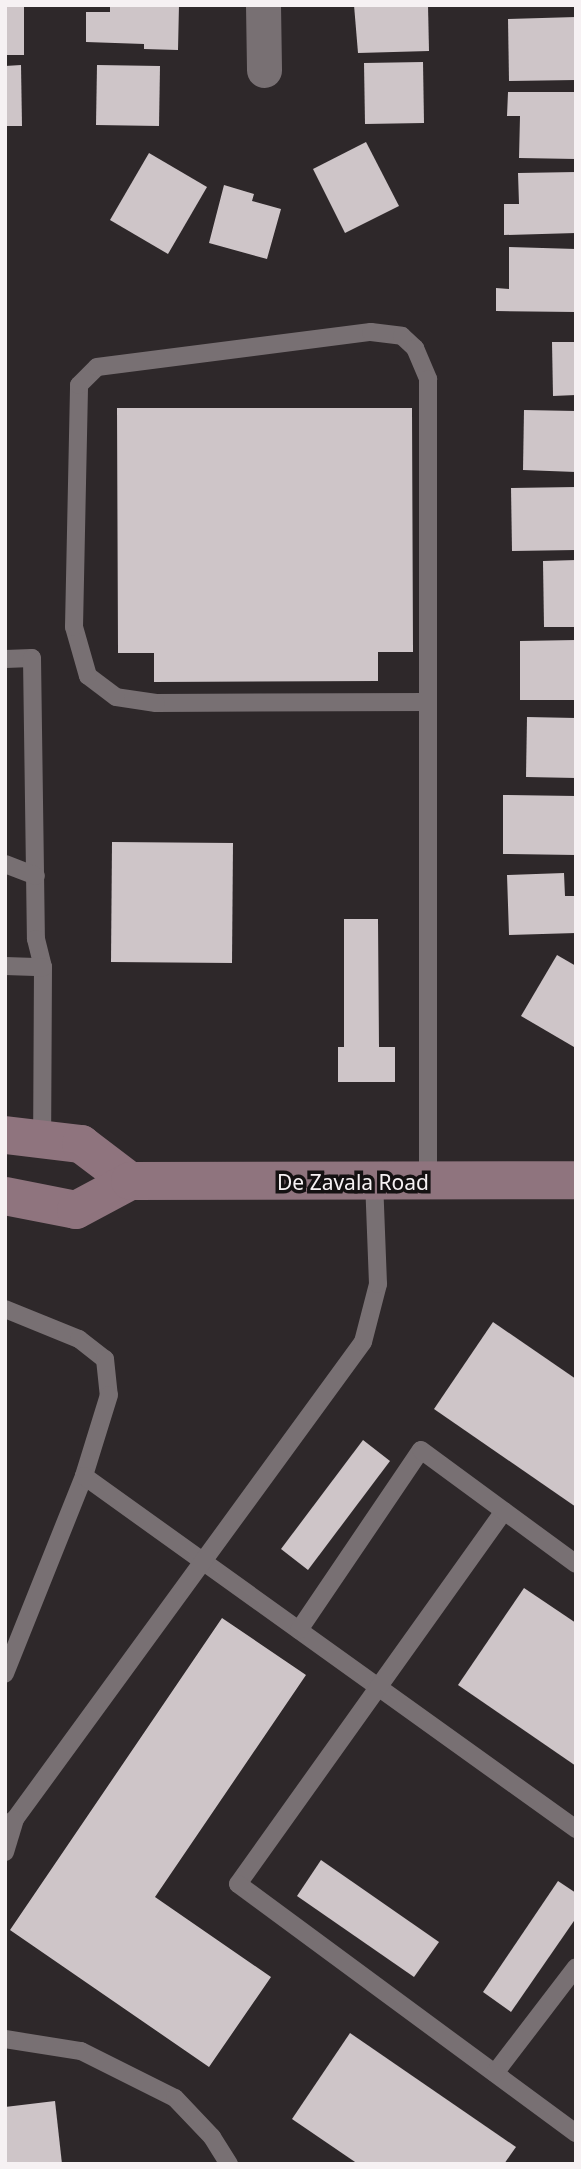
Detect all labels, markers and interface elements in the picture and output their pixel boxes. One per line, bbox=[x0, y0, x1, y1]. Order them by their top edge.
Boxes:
street label: De Zavala Road bbox=[277, 1169, 429, 1195]

